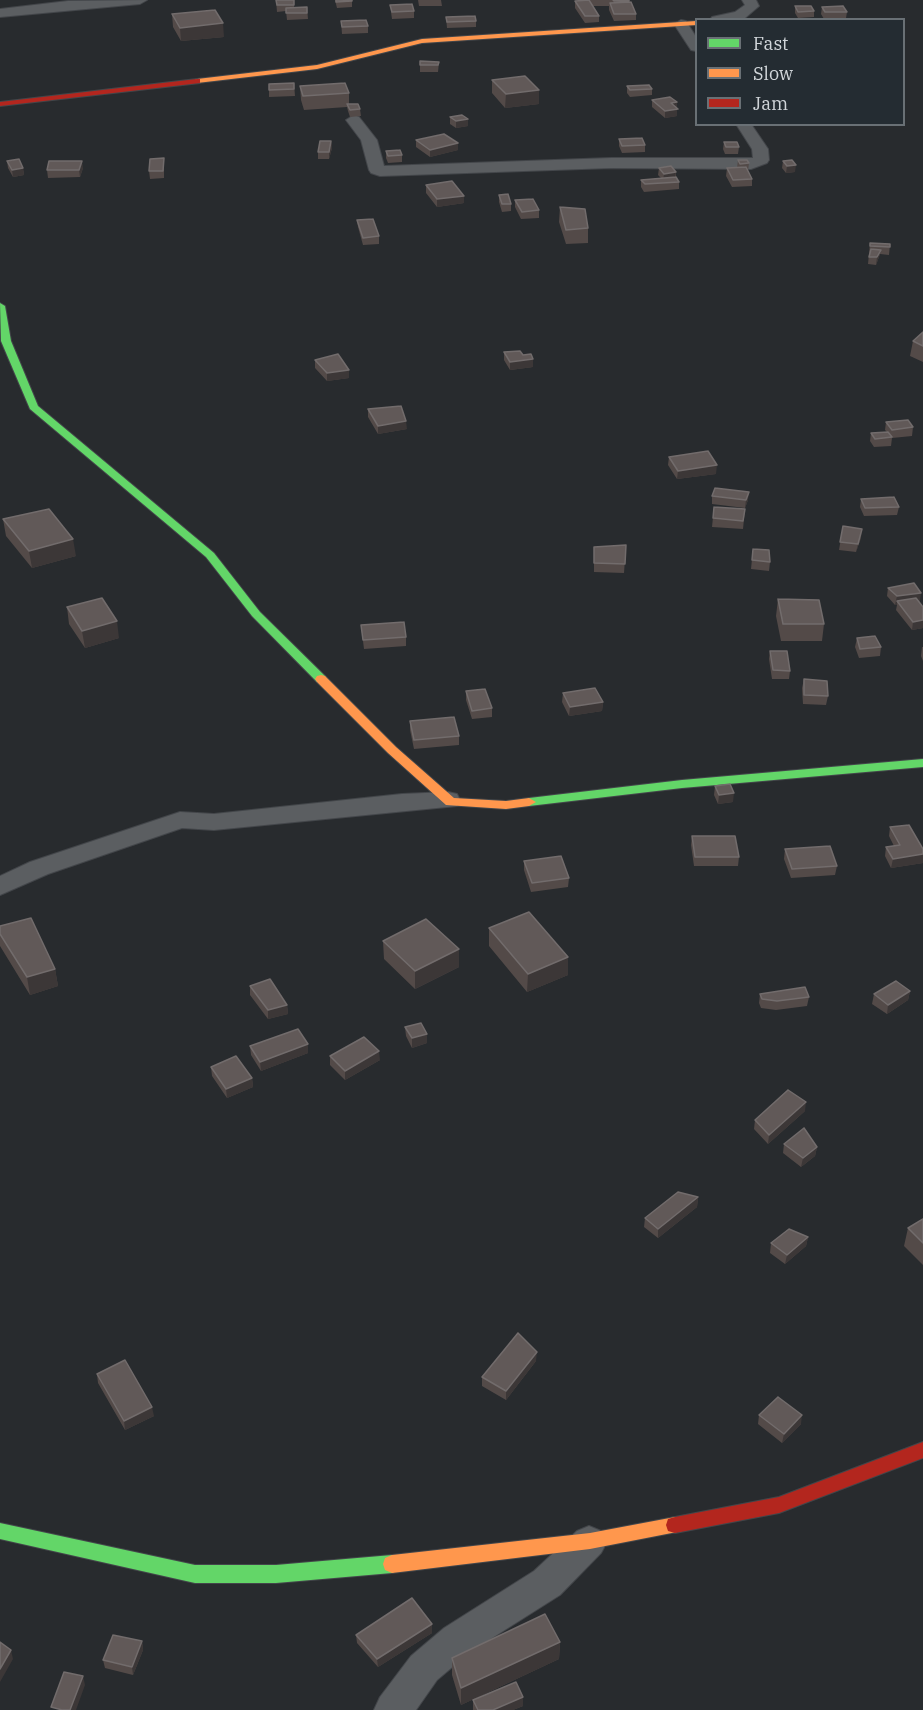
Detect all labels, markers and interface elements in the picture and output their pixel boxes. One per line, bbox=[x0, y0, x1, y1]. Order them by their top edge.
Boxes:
legend bbox=[695, 18, 905, 126]
text: Fast bbox=[753, 32, 788, 55]
text: Slow bbox=[753, 62, 793, 85]
text: Jam bbox=[753, 92, 788, 115]

